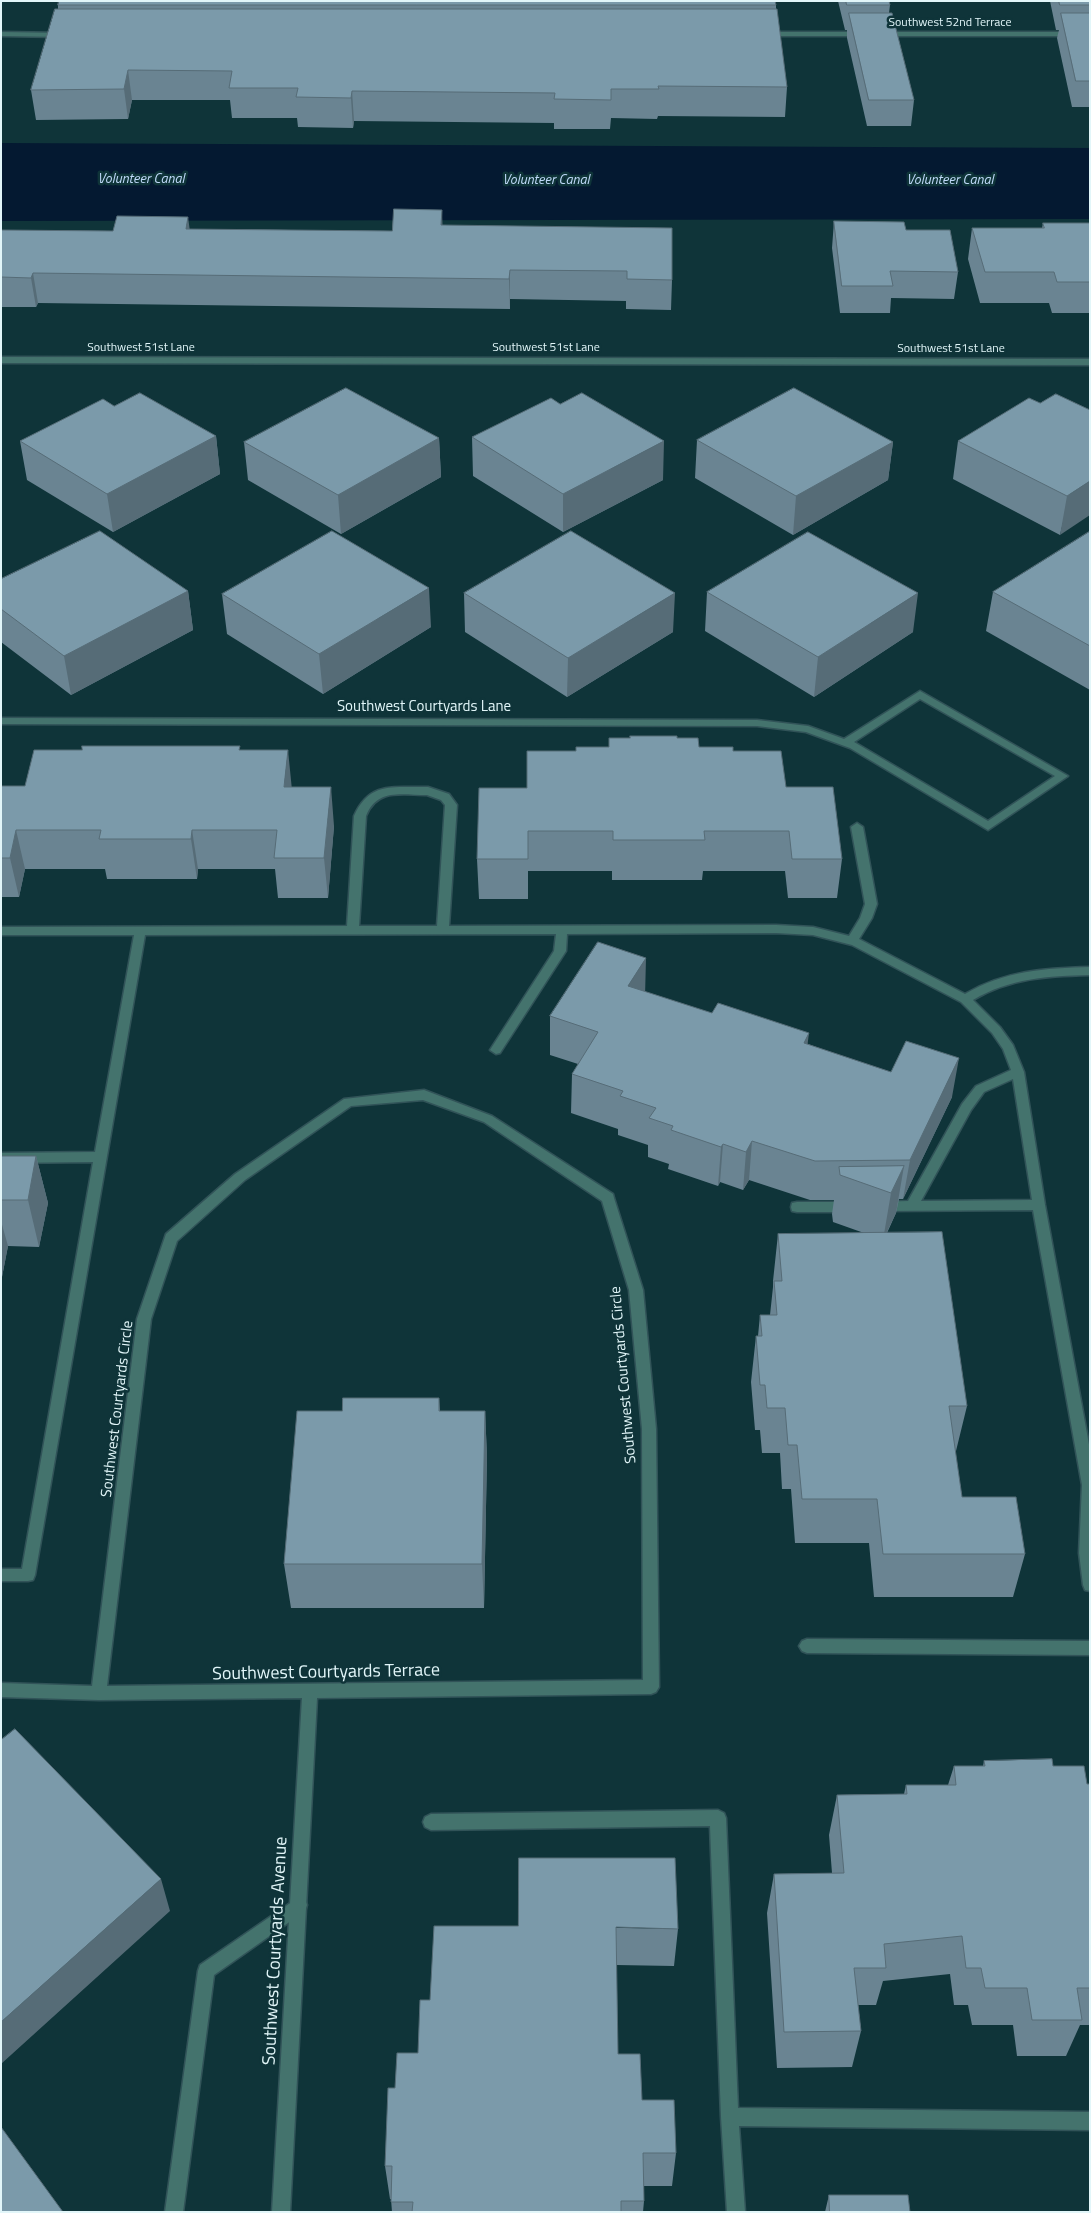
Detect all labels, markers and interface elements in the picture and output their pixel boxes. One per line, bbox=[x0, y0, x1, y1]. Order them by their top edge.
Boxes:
street label: Southwest 52nd Terrace bbox=[888, 16, 1012, 30]
water label: Volunteer Canal bbox=[98, 172, 184, 188]
water label: Volunteer Canal bbox=[503, 173, 589, 189]
water label: Volunteer Canal bbox=[907, 173, 993, 189]
street label: Southwest 51st Lane bbox=[87, 341, 195, 355]
street label: Southwest 51st Lane bbox=[492, 341, 600, 355]
street label: Southwest 51st Lane bbox=[897, 342, 1005, 356]
street label: Southwest Courtyards Lane bbox=[337, 698, 511, 716]
street label: Southwest Courtyards Circle bbox=[607, 1286, 641, 1464]
street label: Southwest Courtyards Circle bbox=[98, 1320, 138, 1498]
street label: Southwest Courtyards Terrace bbox=[212, 1660, 440, 1686]
street label: Southwest Courtyards Avenue bbox=[259, 1836, 293, 2066]

